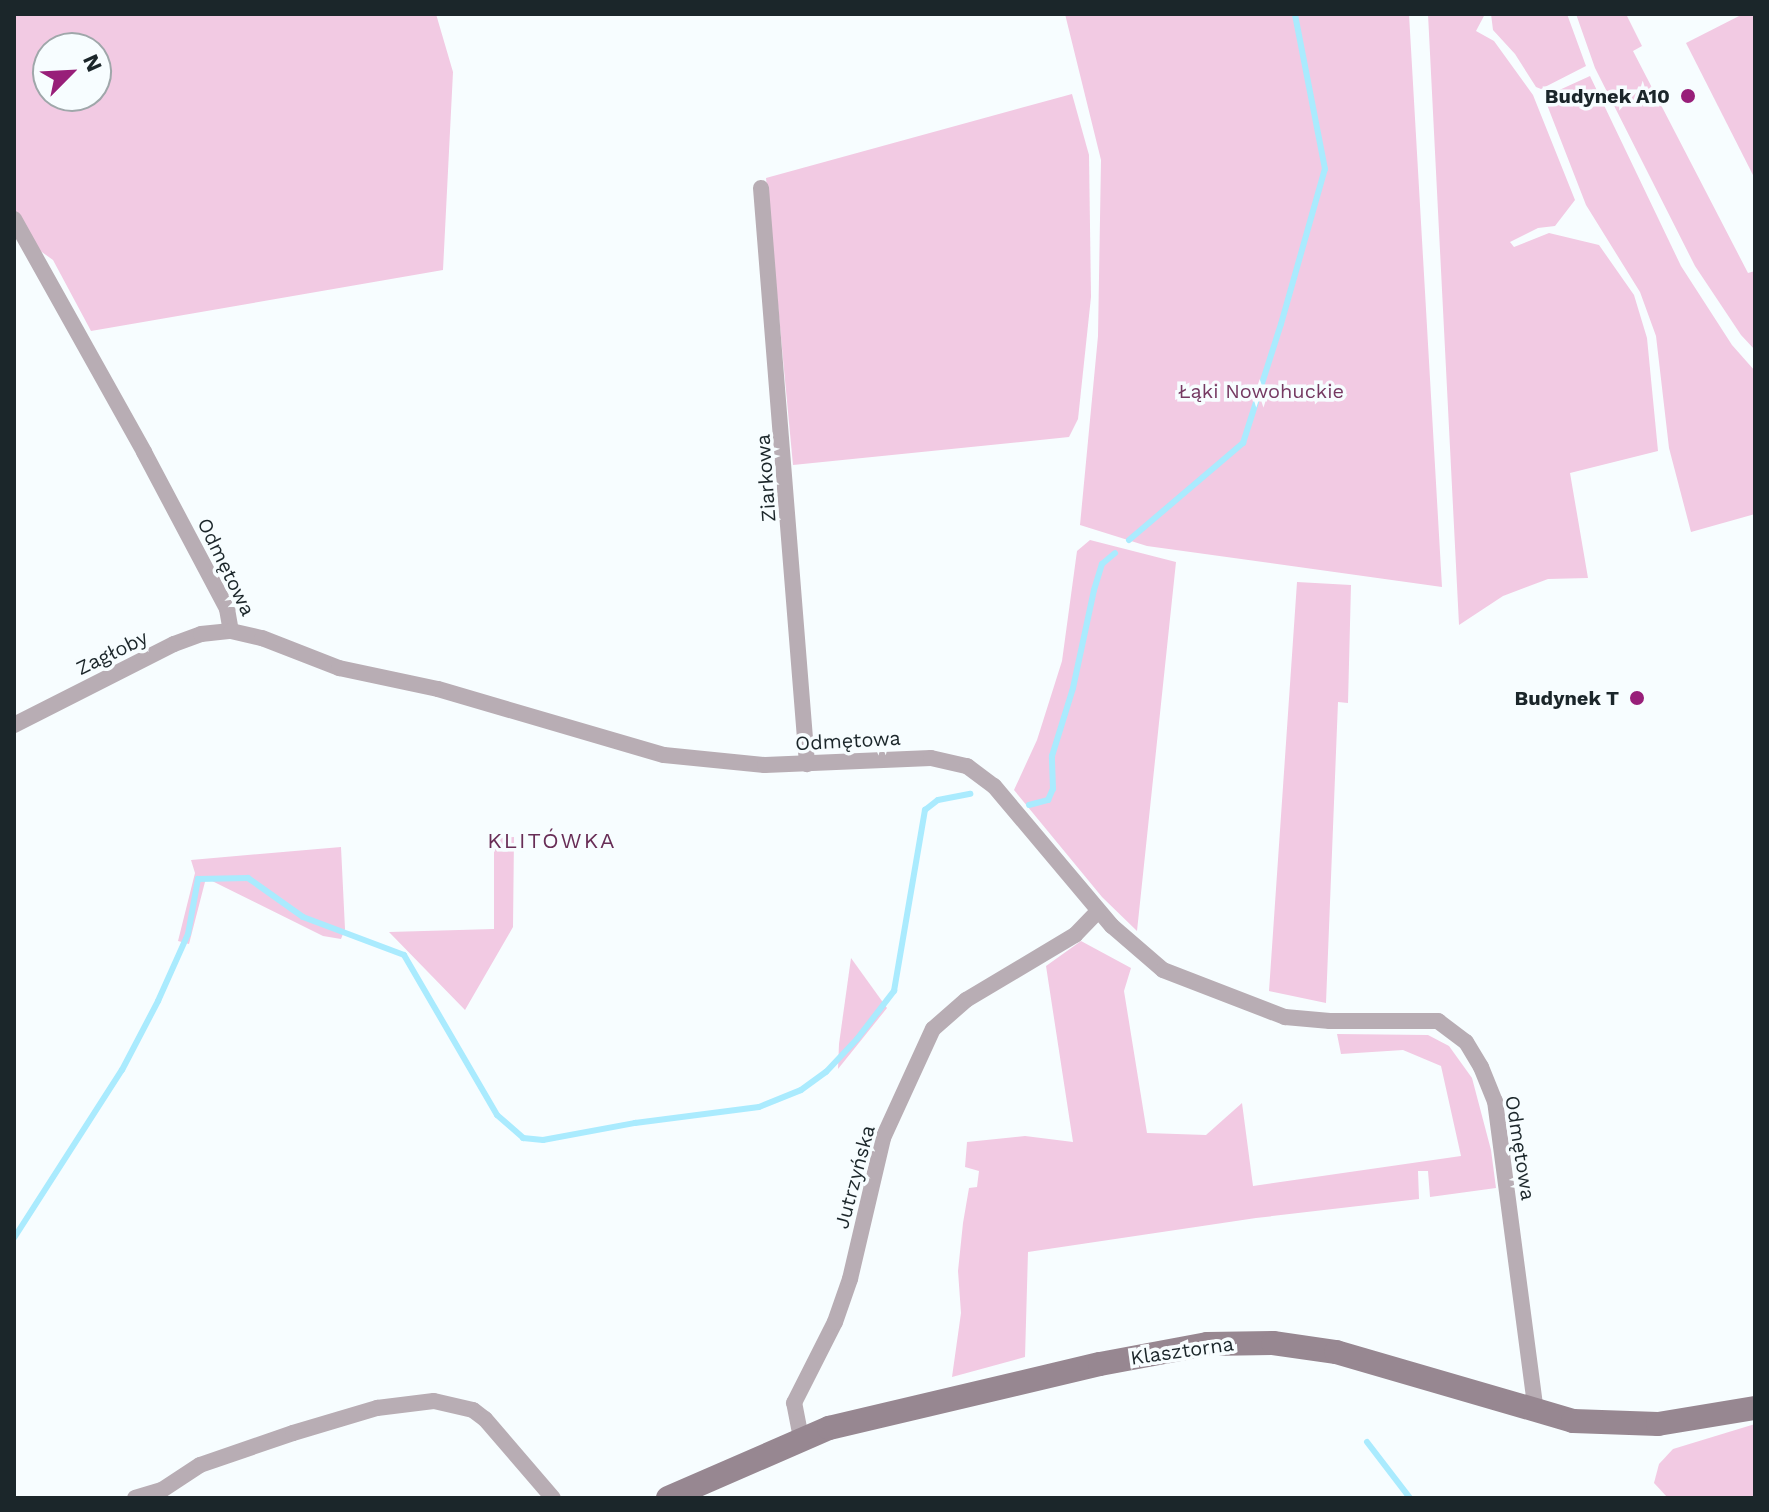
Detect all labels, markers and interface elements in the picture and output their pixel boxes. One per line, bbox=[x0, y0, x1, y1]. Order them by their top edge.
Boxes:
north arrow bbox=[32, 32, 112, 112]
text: N bbox=[78, 50, 107, 75]
place label: Budynek A10 bbox=[1544, 84, 1670, 108]
marker: Budynek A10 bbox=[1677, 85, 1699, 107]
park label: Łąki Nowohuckie bbox=[1178, 379, 1344, 403]
street label: Ziarkowa bbox=[751, 433, 781, 523]
street label: Odmętowa bbox=[192, 514, 260, 620]
street label: Zagłoby bbox=[72, 625, 152, 681]
place label: Budynek T bbox=[1514, 686, 1619, 710]
marker: Budynek T bbox=[1626, 687, 1648, 709]
street label: Odmętowa bbox=[795, 726, 901, 756]
district label: KLITÓWKA bbox=[487, 828, 617, 854]
street label: Odmętowa bbox=[1500, 1094, 1540, 1202]
street label: Jutrzyńska bbox=[830, 1123, 880, 1231]
street label: Klasztorna bbox=[1129, 1332, 1235, 1370]

